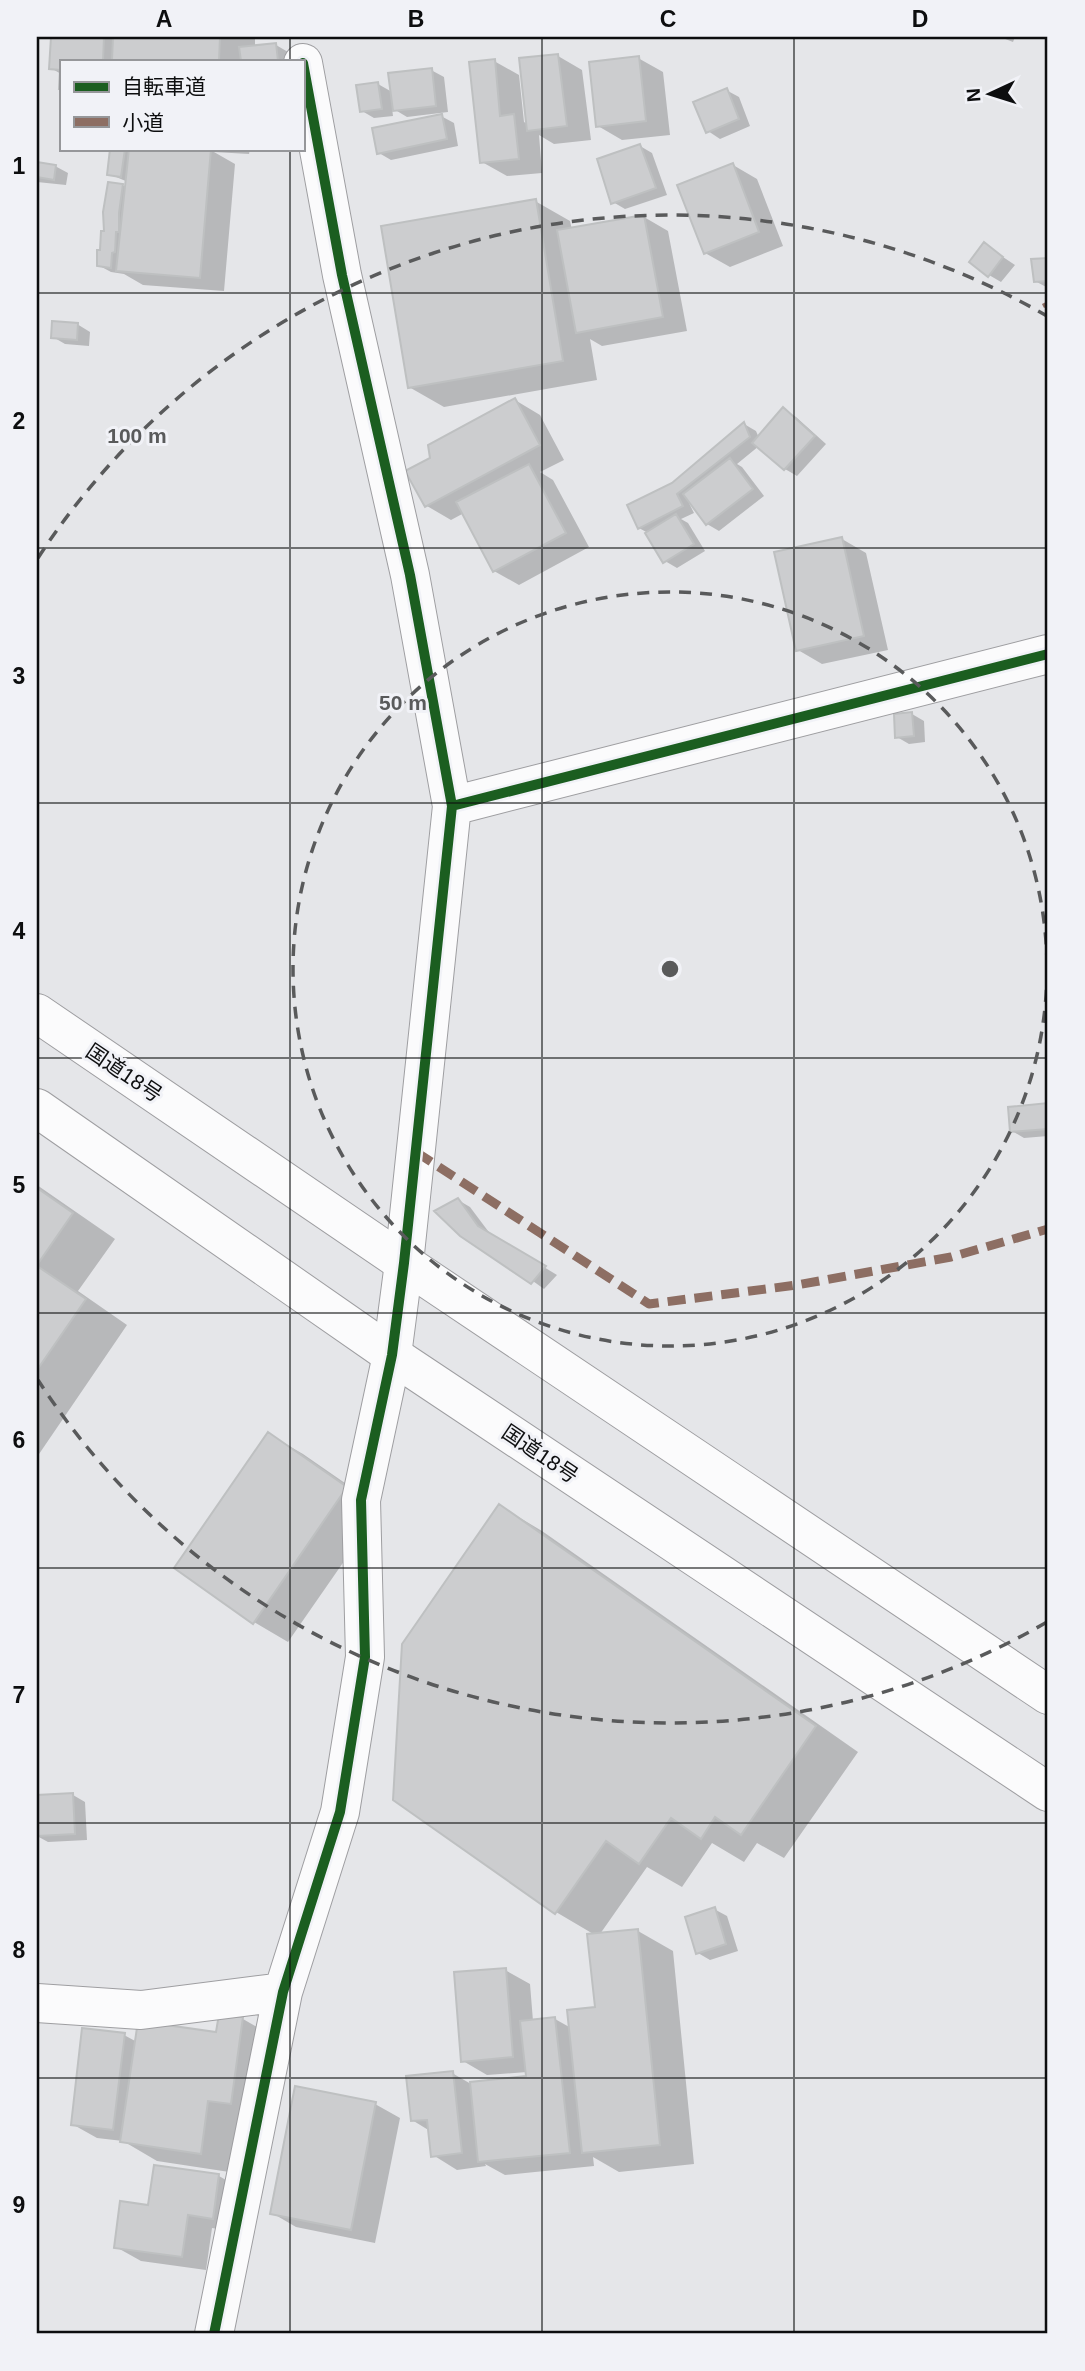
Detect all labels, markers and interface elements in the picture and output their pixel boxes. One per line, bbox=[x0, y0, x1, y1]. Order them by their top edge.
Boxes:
text: A bbox=[156, 6, 172, 32]
text: B bbox=[408, 6, 424, 32]
text: C bbox=[660, 6, 676, 32]
text: D bbox=[912, 6, 928, 32]
legend bbox=[60, 60, 304, 150]
north arrow bbox=[956, 60, 1026, 130]
text: 自転車道 bbox=[122, 75, 206, 98]
text: N bbox=[963, 88, 984, 103]
text: 小道 bbox=[122, 111, 164, 134]
text: 1 bbox=[13, 153, 26, 179]
text: 2 bbox=[13, 408, 25, 434]
text: 100 m bbox=[107, 424, 167, 447]
text: 3 bbox=[13, 663, 25, 689]
text: 50 m bbox=[379, 691, 427, 714]
text: 4 bbox=[13, 918, 26, 944]
centre of rings bbox=[658, 957, 682, 981]
street label: 国道18号 bbox=[82, 1039, 167, 1106]
text: 5 bbox=[13, 1172, 26, 1198]
street label: 国道18号 bbox=[498, 1420, 583, 1487]
text: 6 bbox=[13, 1427, 25, 1453]
text: 7 bbox=[13, 1682, 25, 1708]
text: 8 bbox=[13, 1937, 26, 1963]
text: 9 bbox=[13, 2192, 25, 2218]

